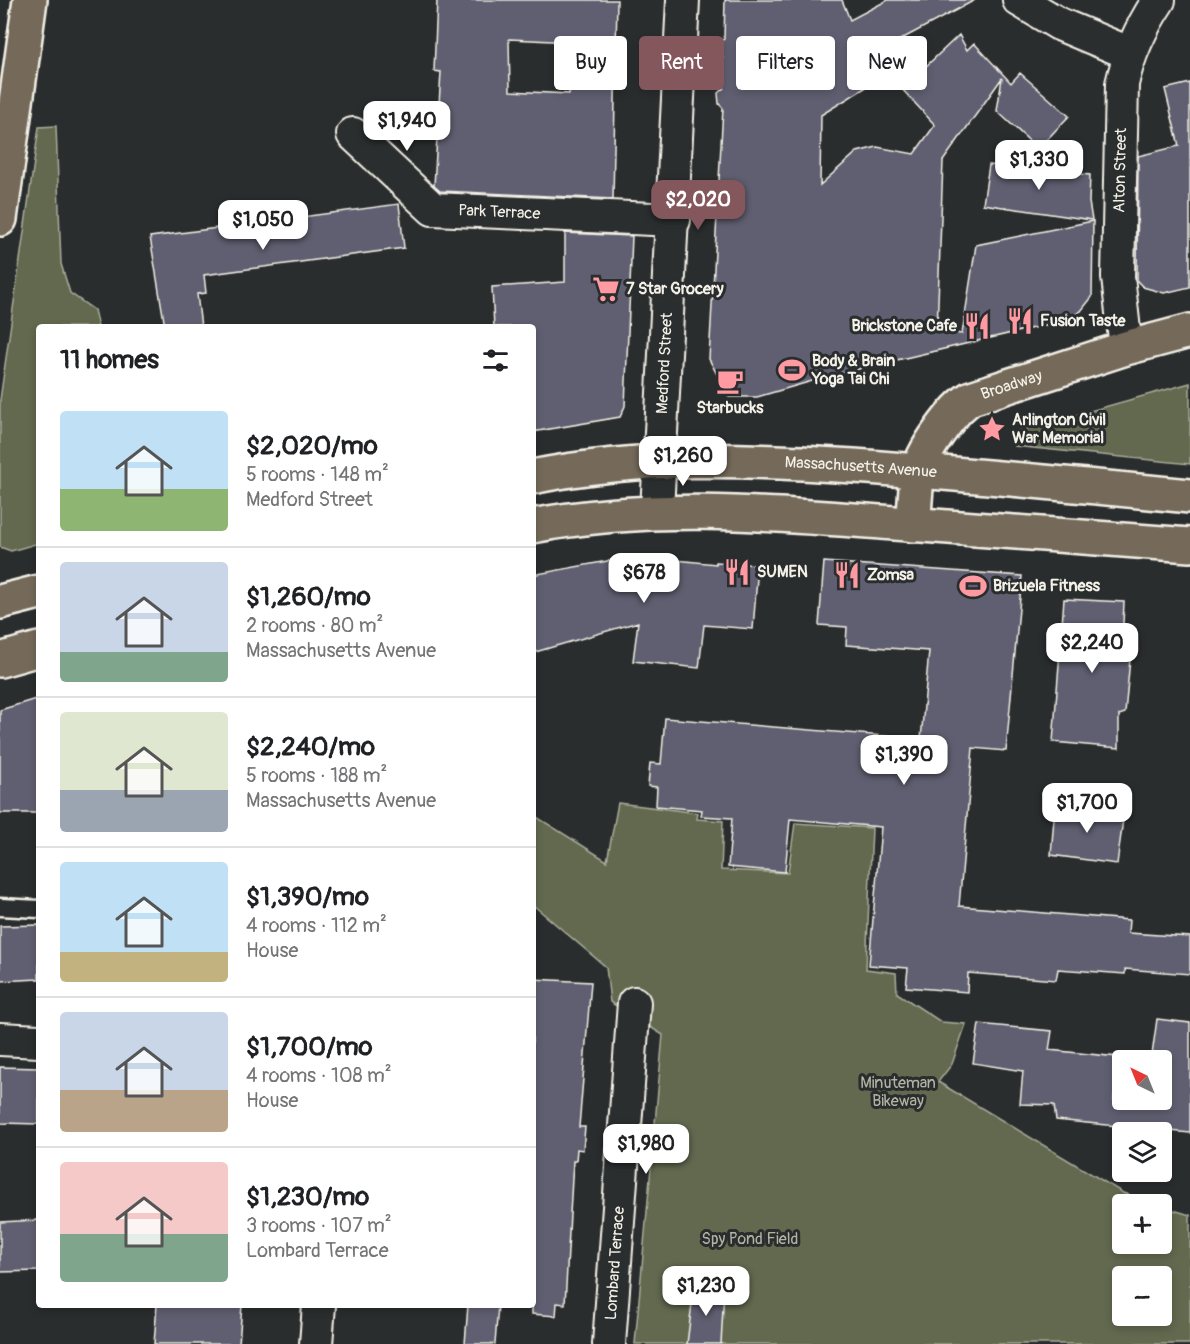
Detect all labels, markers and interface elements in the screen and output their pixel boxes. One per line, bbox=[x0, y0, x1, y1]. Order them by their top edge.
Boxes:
chip: Buy bbox=[554, 36, 627, 90]
chip: Rent bbox=[639, 36, 724, 90]
chip: Filters bbox=[736, 36, 835, 90]
chip: New bbox=[847, 36, 927, 90]
pin: $1,940 bbox=[358, 101, 456, 152]
text: $1,940 bbox=[377, 108, 437, 133]
street label: Alton Street bbox=[1109, 127, 1131, 213]
pin: $1,330 bbox=[990, 140, 1088, 191]
text: $1,330 bbox=[1009, 147, 1069, 172]
pin: $2,020 bbox=[649, 180, 747, 231]
text: $2,020 bbox=[665, 187, 731, 212]
pin: $1,050 bbox=[214, 200, 312, 251]
street label: Park Terrace bbox=[458, 200, 541, 224]
text: $1,050 bbox=[232, 207, 294, 232]
supermarket icon: 7 Star Grocery bbox=[591, 274, 621, 304]
place label: 7 Star Grocery bbox=[626, 279, 724, 299]
restaurant icon: Fusion Taste bbox=[1005, 306, 1035, 336]
street label: Medford Street bbox=[652, 311, 677, 414]
restaurant icon: Brickstone Cafe bbox=[962, 311, 992, 341]
place label: Fusion Taste bbox=[1040, 311, 1127, 331]
place label: Brickstone Cafe bbox=[851, 316, 958, 336]
text: 11 homes bbox=[60, 344, 159, 376]
icon: filters bbox=[479, 344, 512, 377]
place label: Body & Brain Yoga Tai Chi bbox=[811, 351, 895, 389]
sports icon: Body & Brain Yoga Tai Chi bbox=[777, 355, 807, 385]
cafe icon: Starbucks bbox=[715, 366, 745, 396]
street label: Broadway bbox=[978, 366, 1045, 404]
place label: Starbucks bbox=[697, 398, 764, 418]
place label: Arlington Civil War Memorial bbox=[1012, 410, 1106, 448]
place icon: Arlington Civil War Memorial bbox=[977, 414, 1007, 444]
text: $2,020/mo bbox=[246, 430, 378, 462]
icon: home bbox=[108, 435, 180, 507]
pin: $1,260 bbox=[634, 436, 732, 487]
text: $1,260 bbox=[653, 443, 713, 468]
street label: Massachusetts Avenue bbox=[784, 452, 938, 482]
text: 5 rooms · 148 m² bbox=[246, 462, 389, 487]
text: Medford Street bbox=[246, 487, 373, 512]
pin: $678 bbox=[608, 553, 680, 604]
restaurant icon: SUMEN bbox=[722, 557, 752, 587]
text: $678 bbox=[623, 560, 665, 585]
restaurant icon: Zomsa bbox=[832, 560, 862, 590]
place label: SUMEN bbox=[757, 562, 808, 582]
place label: Zomsa bbox=[867, 565, 915, 585]
sports icon: Brizuela Fitness bbox=[958, 571, 988, 601]
place label: Brizuela Fitness bbox=[993, 576, 1101, 596]
text: $1,260/mo bbox=[246, 581, 371, 613]
icon: home bbox=[108, 586, 180, 658]
text: 2 rooms · 80 m² bbox=[246, 613, 383, 638]
pin: $2,240 bbox=[1043, 623, 1141, 674]
text: $2,240 bbox=[1060, 630, 1124, 655]
text: Massachusetts Avenue bbox=[246, 638, 436, 663]
text: $2,240/mo bbox=[246, 731, 375, 763]
pin: $1,390 bbox=[855, 735, 953, 786]
icon: home bbox=[108, 736, 180, 808]
text: $1,390 bbox=[875, 742, 933, 767]
text: 5 rooms · 188 m² bbox=[246, 763, 387, 788]
pin: $1,700 bbox=[1038, 783, 1136, 834]
text: Massachusetts Avenue bbox=[246, 788, 436, 813]
text: $1,700 bbox=[1056, 790, 1118, 815]
text: $1,390/mo bbox=[246, 881, 369, 913]
icon: home bbox=[108, 886, 180, 958]
text: 4 rooms · 112 m² bbox=[246, 913, 387, 938]
text: House bbox=[246, 938, 298, 963]
text: $1,700/mo bbox=[246, 1031, 373, 1063]
icon: home bbox=[108, 1036, 180, 1108]
north arrow bbox=[1112, 1050, 1172, 1110]
map controls bbox=[1112, 1050, 1172, 1326]
text: 4 rooms · 108 m² bbox=[246, 1063, 392, 1088]
park label: Minuteman Bikeway bbox=[860, 1073, 936, 1111]
text: House bbox=[246, 1088, 298, 1113]
button: layers bbox=[1112, 1122, 1172, 1182]
pin: $1,980 bbox=[597, 1124, 695, 1175]
text: $1,980 bbox=[617, 1131, 675, 1156]
text: $1,230/mo bbox=[246, 1181, 369, 1213]
icon: home bbox=[108, 1186, 180, 1258]
button: + bbox=[1112, 1194, 1172, 1254]
street label: Lombard Terrace bbox=[601, 1205, 629, 1321]
text: 3 rooms · 107 m² bbox=[246, 1213, 392, 1238]
park label: Spy Pond Field bbox=[702, 1229, 798, 1249]
text: Lombard Terrace bbox=[246, 1238, 389, 1263]
pin: $1,230 bbox=[657, 1266, 755, 1317]
button: − bbox=[1112, 1266, 1172, 1326]
text: $1,230 bbox=[676, 1273, 736, 1298]

